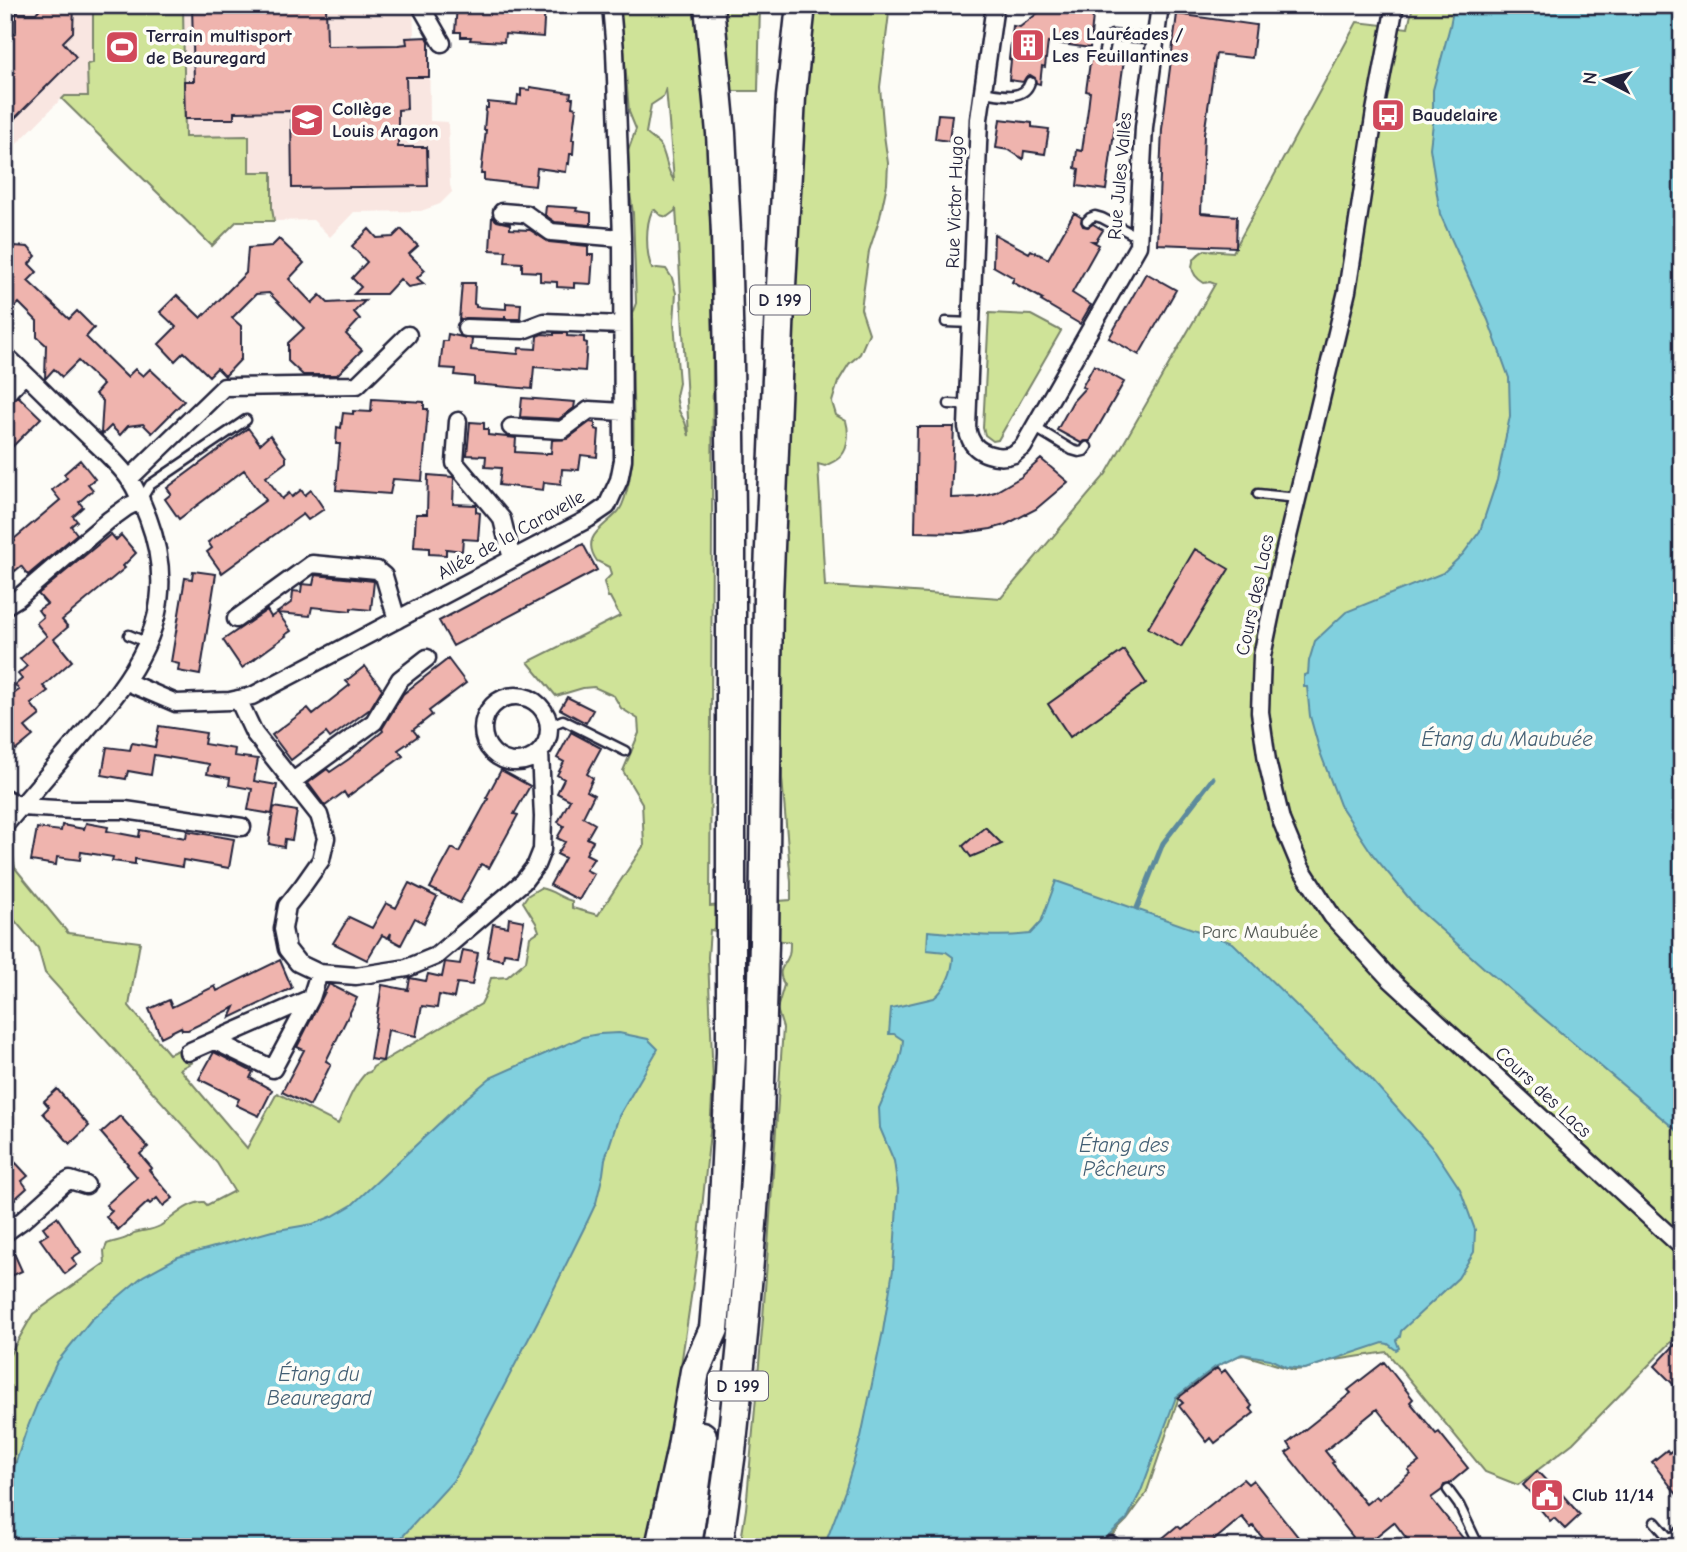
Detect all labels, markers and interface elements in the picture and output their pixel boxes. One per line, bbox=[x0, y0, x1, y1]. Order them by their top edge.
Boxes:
place label: Les Lauréades / Les Feuillantines bbox=[1052, 23, 1188, 67]
place label: Terrain multisport de Beauregard bbox=[146, 25, 293, 69]
building icon: Les Lauréades / Les Feuillantines bbox=[1009, 26, 1047, 64]
sports icon: Terrain multisport de Beauregard bbox=[103, 28, 141, 66]
north arrow bbox=[1572, 46, 1642, 116]
text: N bbox=[1579, 71, 1602, 86]
bus stop icon: Baudelaire bbox=[1369, 96, 1407, 134]
place label: Collège Louis Aragon bbox=[332, 98, 439, 142]
school or university icon: Collège Louis Aragon bbox=[288, 101, 326, 139]
place label: Baudelaire bbox=[1412, 104, 1498, 126]
street label: Rue Jules Vallès bbox=[1103, 111, 1137, 241]
street label: Rue Victor Hugo bbox=[942, 135, 968, 269]
road number: D 199 bbox=[750, 286, 810, 314]
street label: Allée de la Caravelle bbox=[434, 486, 588, 584]
street label: Cours des Lacs bbox=[1231, 532, 1279, 657]
water label: Étang du Maubuée bbox=[1421, 726, 1593, 751]
park label: Parc Maubuée bbox=[1202, 921, 1318, 943]
street label: Cours des Lacs bbox=[1490, 1042, 1596, 1142]
water label: Étang des Pêcheurs bbox=[1079, 1132, 1169, 1181]
water label: Étang du Beauregard bbox=[267, 1361, 372, 1410]
road number: D 199 bbox=[708, 1372, 768, 1400]
public building icon: Club 11/14 bbox=[1528, 1476, 1566, 1514]
place label: Club 11/14 bbox=[1572, 1484, 1654, 1506]

